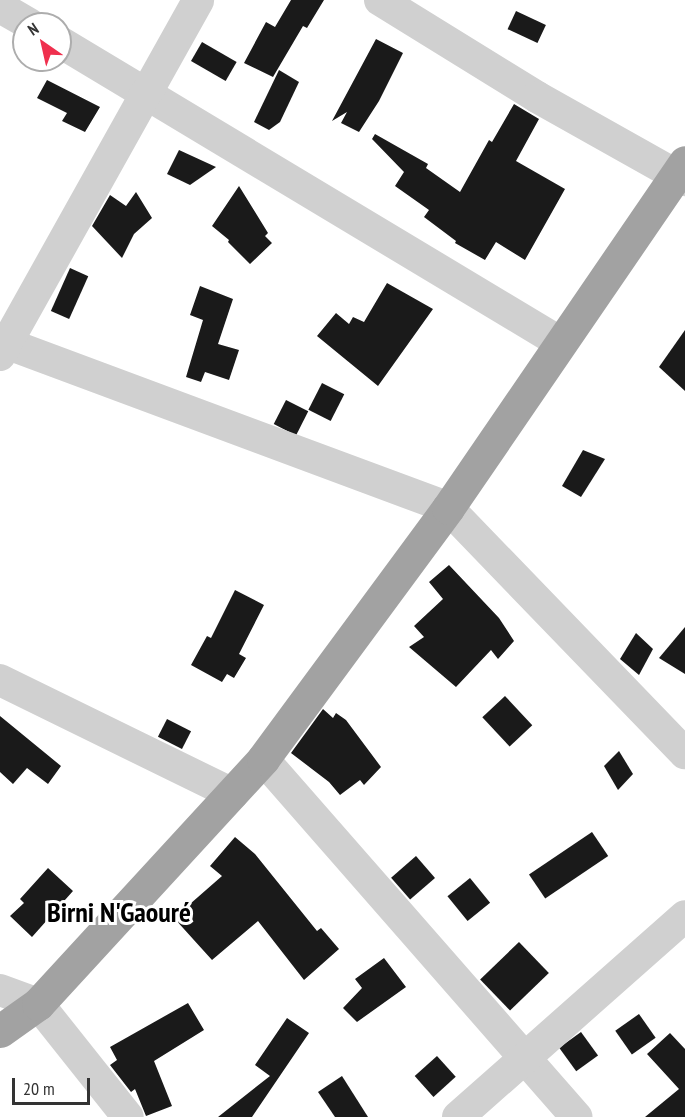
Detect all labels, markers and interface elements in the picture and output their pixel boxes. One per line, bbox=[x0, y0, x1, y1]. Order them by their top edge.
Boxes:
north arrow bbox=[12, 12, 72, 72]
text: N bbox=[24, 18, 42, 39]
district label: Birni N'Gaouré bbox=[47, 895, 191, 929]
scale bar bbox=[15, 1066, 93, 1104]
text: 20 m bbox=[23, 1077, 55, 1100]

